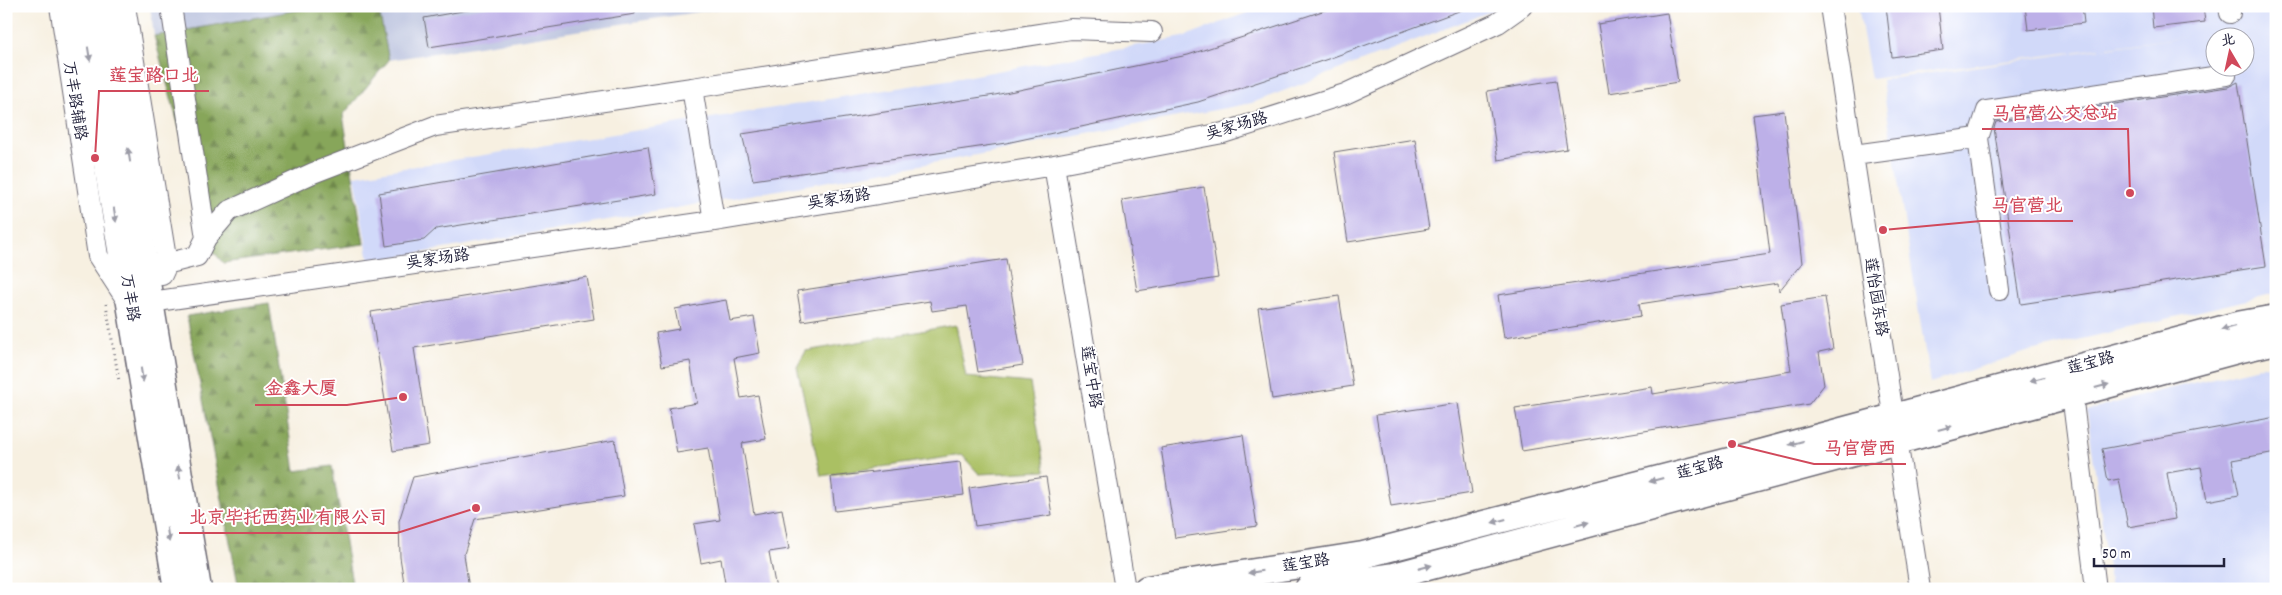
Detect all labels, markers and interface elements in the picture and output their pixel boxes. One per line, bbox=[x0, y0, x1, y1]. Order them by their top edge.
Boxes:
north arrow bbox=[2204, 28, 2254, 78]
text: 北 bbox=[2220, 30, 2237, 52]
one-way arrow bbox=[85, 47, 93, 63]
callout: 莲宝路口北 bbox=[99, 58, 209, 91]
street label: 万丰路辅路 bbox=[56, 60, 92, 142]
text: 莲宝路口北 bbox=[109, 65, 199, 90]
callout: 马官营公交总站 bbox=[1982, 96, 2128, 129]
text: 马官营公交总站 bbox=[1992, 103, 2118, 128]
street label: 吴家场路 bbox=[1203, 107, 1271, 147]
one-way arrow bbox=[125, 147, 133, 163]
street label: 吴家场路 bbox=[806, 184, 872, 216]
callout: 马官营北 bbox=[1981, 188, 2073, 221]
text: 马官营北 bbox=[1991, 195, 2063, 220]
one-way arrow bbox=[112, 207, 120, 223]
street label: 吴家场路 bbox=[405, 244, 471, 276]
street label: 莲怡园东路 bbox=[1857, 256, 1893, 338]
street label: 万丰路 bbox=[114, 272, 144, 324]
one-way arrow bbox=[2221, 324, 2236, 332]
street label: 莲宝中路 bbox=[1074, 344, 1106, 410]
street label: 莲宝路 bbox=[2065, 347, 2117, 381]
one-way arrow bbox=[138, 367, 146, 383]
callout: 金鑫大厦 bbox=[255, 372, 347, 405]
one-way arrow bbox=[2030, 375, 2045, 383]
text: 金鑫大厦 bbox=[265, 378, 337, 403]
one-way arrow bbox=[2094, 381, 2109, 389]
one-way arrow bbox=[1937, 424, 1952, 432]
callout: 马官营西 bbox=[1814, 431, 1906, 464]
text: 马官营西 bbox=[1824, 438, 1896, 463]
one-way arrow bbox=[1788, 440, 1803, 448]
street label: 莲宝路 bbox=[1674, 452, 1726, 486]
one-way arrow bbox=[175, 463, 183, 479]
one-way arrow bbox=[1649, 476, 1664, 484]
callout: 北京毕托西药业有限公司 bbox=[179, 500, 397, 533]
text: 北京毕托西药业有限公司 bbox=[189, 507, 387, 532]
one-way arrow bbox=[1492, 517, 1507, 525]
one-way arrow bbox=[1574, 520, 1589, 528]
one-way arrow bbox=[164, 528, 172, 544]
scale bar bbox=[2094, 535, 2224, 567]
text: 50 m bbox=[2102, 544, 2131, 566]
street label: 莲宝路 bbox=[1280, 549, 1332, 579]
one-way arrow bbox=[1417, 563, 1433, 571]
one-way arrow bbox=[1246, 568, 1262, 576]

